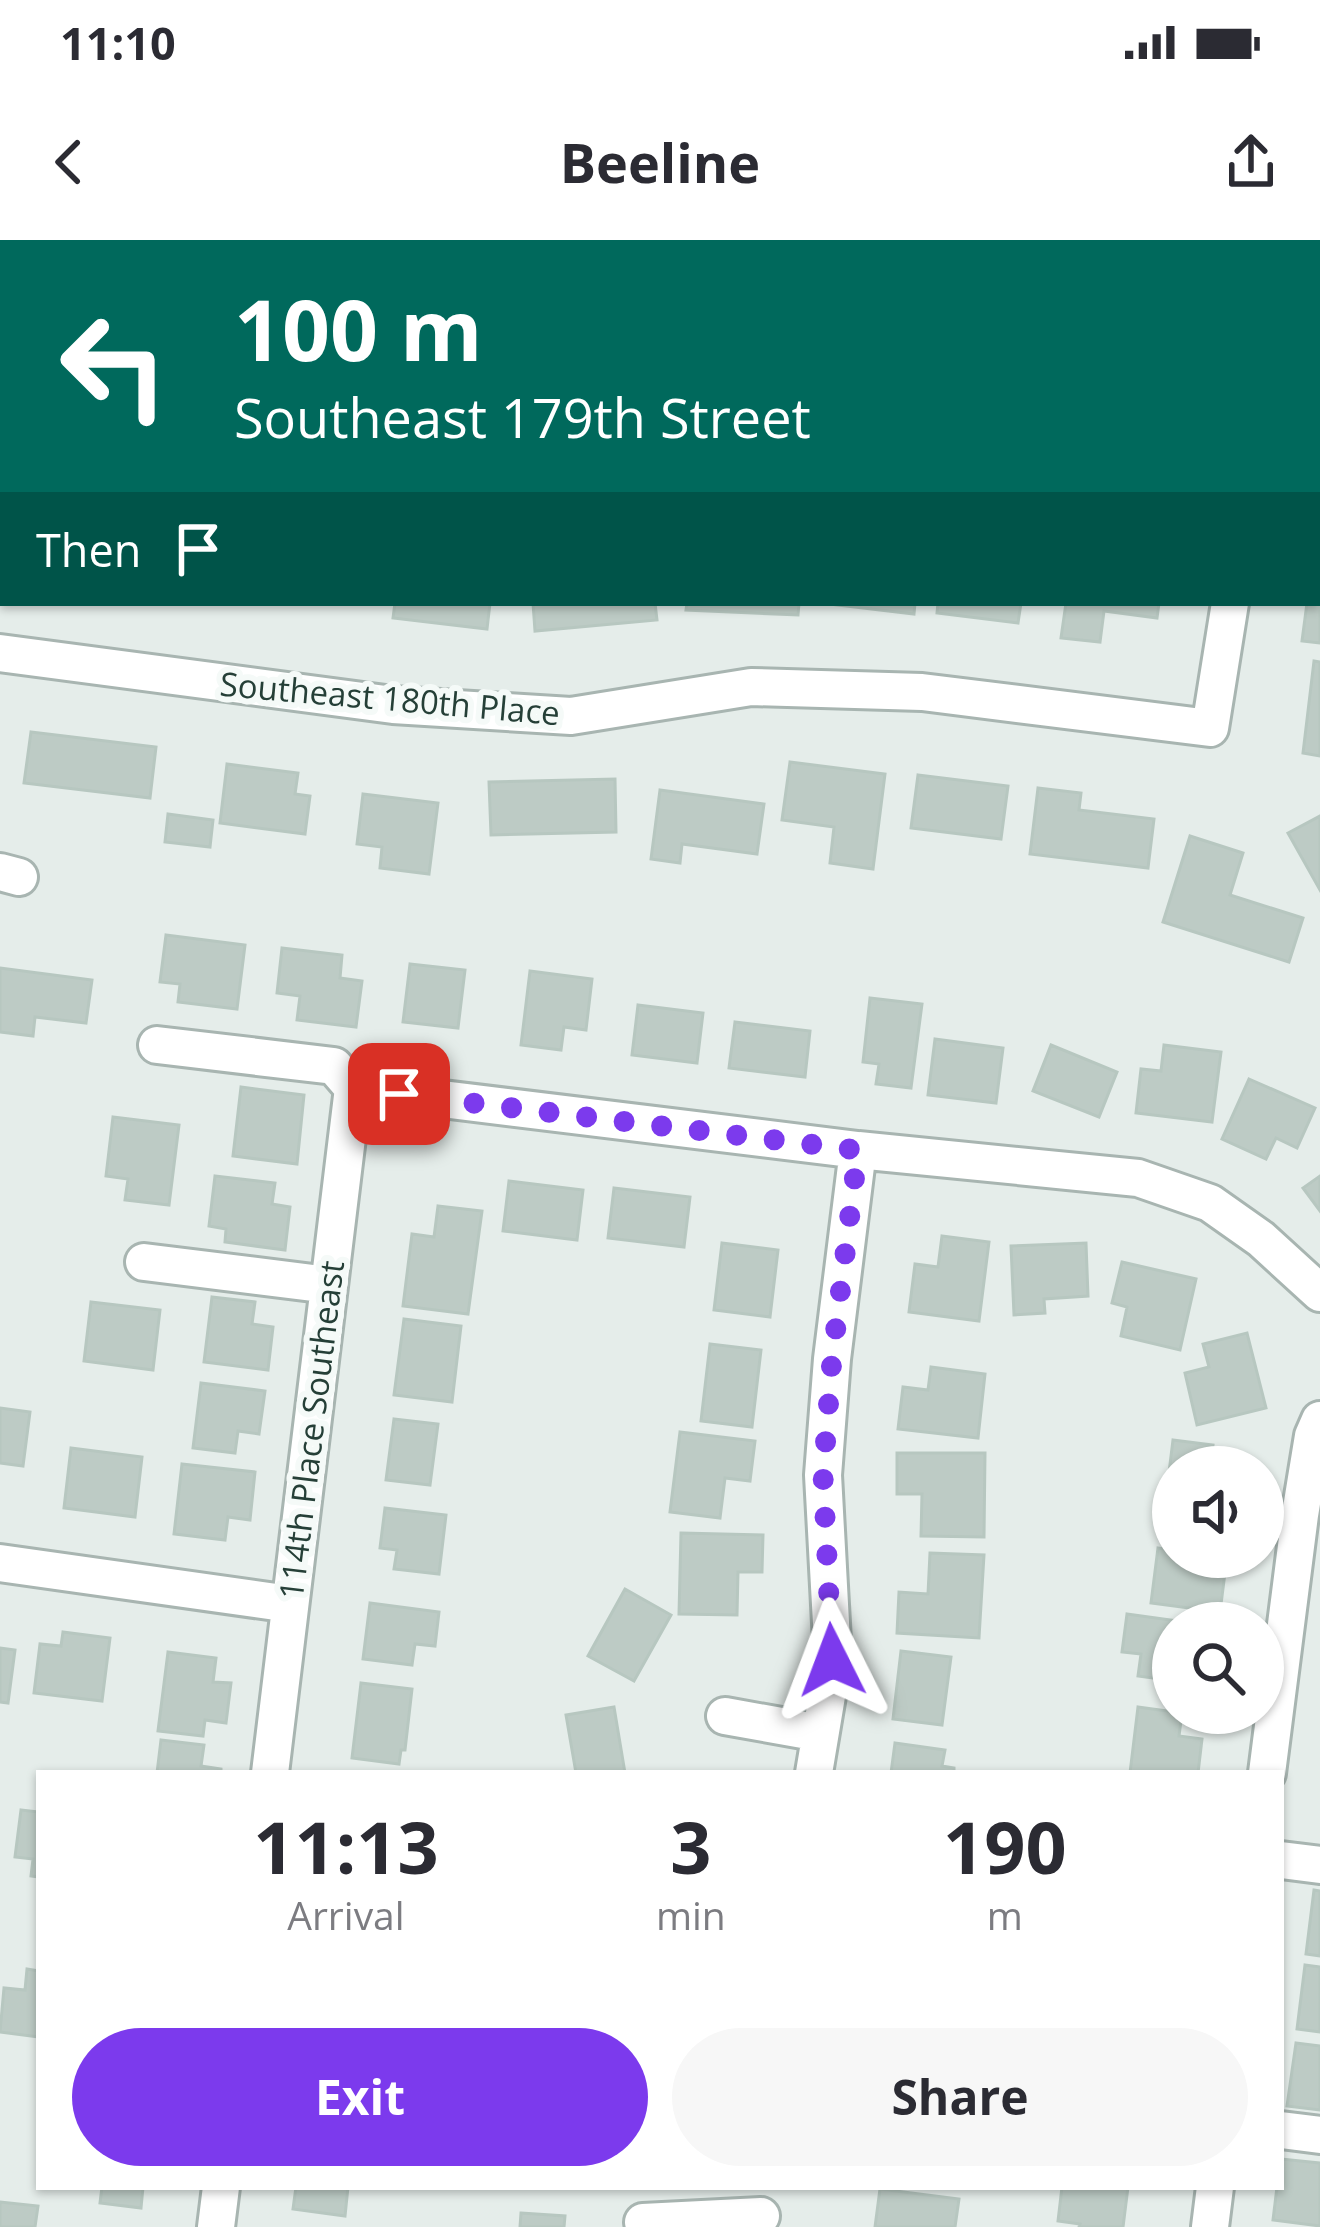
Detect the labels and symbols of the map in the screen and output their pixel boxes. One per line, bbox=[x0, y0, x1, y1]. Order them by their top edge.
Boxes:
street label: Southeast 180th Place bbox=[218, 661, 562, 735]
pin bbox=[348, 1043, 450, 1145]
street label: 114th Place Southeast bbox=[268, 1258, 354, 1602]
position arrow bbox=[769, 1597, 895, 1723]

